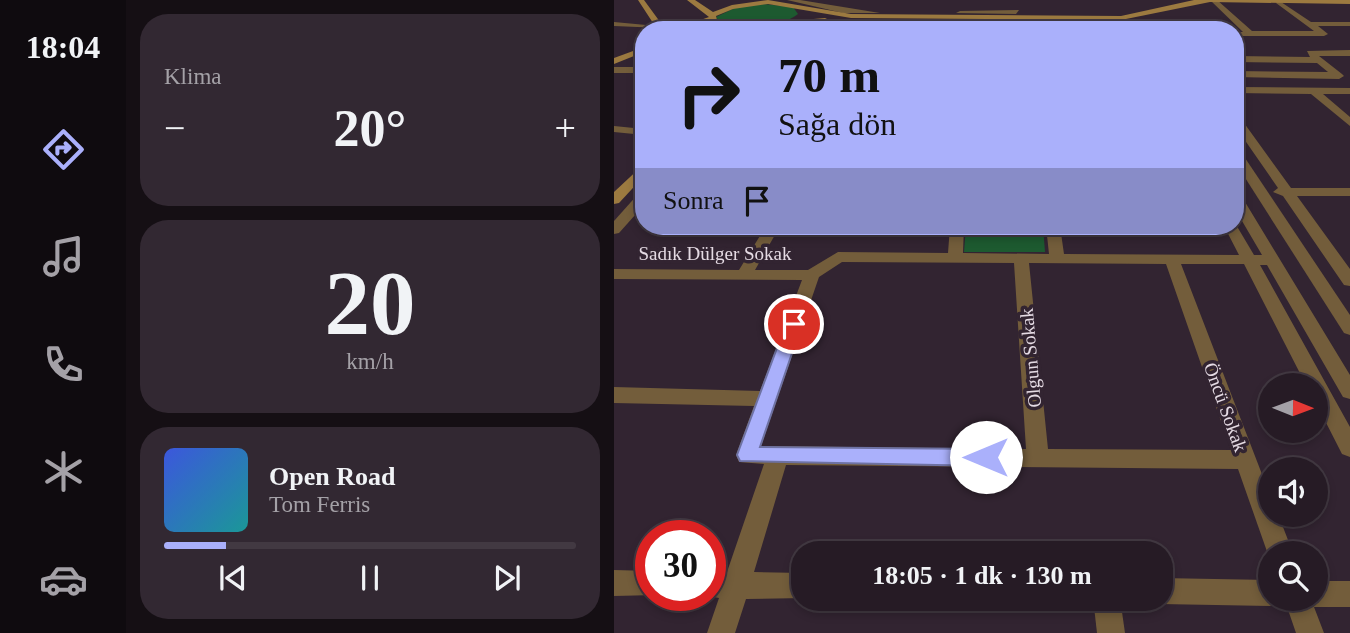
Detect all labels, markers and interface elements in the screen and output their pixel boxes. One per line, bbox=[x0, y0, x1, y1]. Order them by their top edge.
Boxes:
text: 18:04 bbox=[26, 29, 100, 65]
text: 70 m bbox=[778, 48, 880, 103]
icon: right bbox=[663, 49, 754, 140]
text: Klima bbox=[164, 64, 222, 89]
text: 20° bbox=[334, 100, 406, 157]
text: Sağa dön bbox=[778, 106, 896, 142]
text: − bbox=[164, 107, 185, 149]
text: + bbox=[555, 107, 576, 149]
icon: directions bbox=[39, 125, 88, 174]
icon: arrive bbox=[738, 182, 776, 220]
text: Sonra bbox=[663, 186, 724, 215]
icon: music bbox=[39, 232, 88, 281]
street label: Sadık Dülger Sokak bbox=[638, 243, 792, 264]
text: 20 bbox=[325, 253, 416, 354]
pin bbox=[764, 294, 824, 354]
icon: arrive bbox=[775, 305, 813, 343]
street label: Olgun Sokak bbox=[1016, 307, 1045, 409]
icon: phone bbox=[39, 340, 88, 389]
text: km/h bbox=[346, 349, 394, 374]
street label: Öncü Sokak bbox=[1200, 360, 1252, 455]
north arrow bbox=[1258, 373, 1328, 443]
map controls bbox=[1258, 373, 1328, 611]
position arrow bbox=[949, 420, 1023, 494]
icon: climate bbox=[39, 447, 88, 496]
button: sound bbox=[1258, 457, 1328, 527]
text: Open Road bbox=[269, 462, 395, 491]
text: Tom Ferris bbox=[269, 492, 370, 517]
speed limit sign: 30 bbox=[635, 520, 726, 611]
button: search bbox=[1258, 541, 1328, 611]
icon: car bbox=[39, 555, 88, 604]
icon: previous bbox=[214, 559, 252, 597]
icon: pause bbox=[351, 559, 389, 597]
icon: next bbox=[488, 559, 526, 597]
text: 18:05 · 1 dk · 130 m bbox=[872, 561, 1092, 590]

